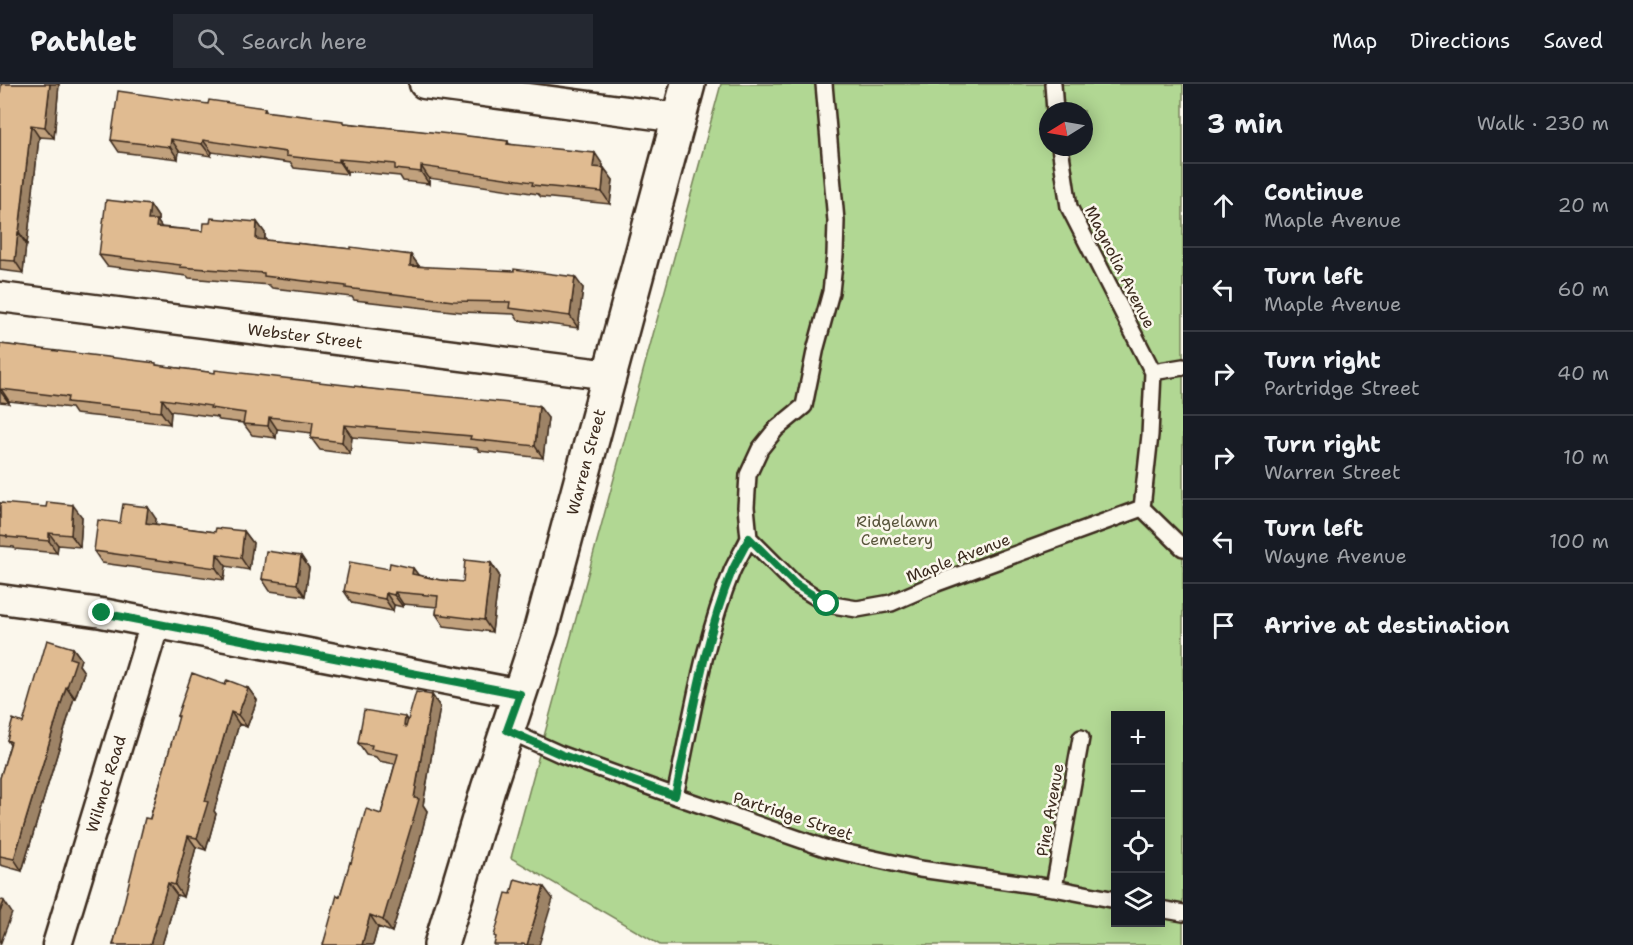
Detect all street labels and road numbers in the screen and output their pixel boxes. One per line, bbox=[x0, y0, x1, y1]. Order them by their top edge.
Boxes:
street label: Magnolia Avenue bbox=[1080, 202, 1160, 332]
street label: Webster Street bbox=[246, 319, 364, 353]
street label: Warren Street bbox=[562, 406, 610, 518]
street label: Maple Avenue bbox=[903, 529, 1013, 587]
street label: Wilmot Road bbox=[81, 733, 131, 835]
street label: Pine Avenue bbox=[1031, 762, 1069, 858]
street label: Partridge Street bbox=[730, 787, 856, 845]

